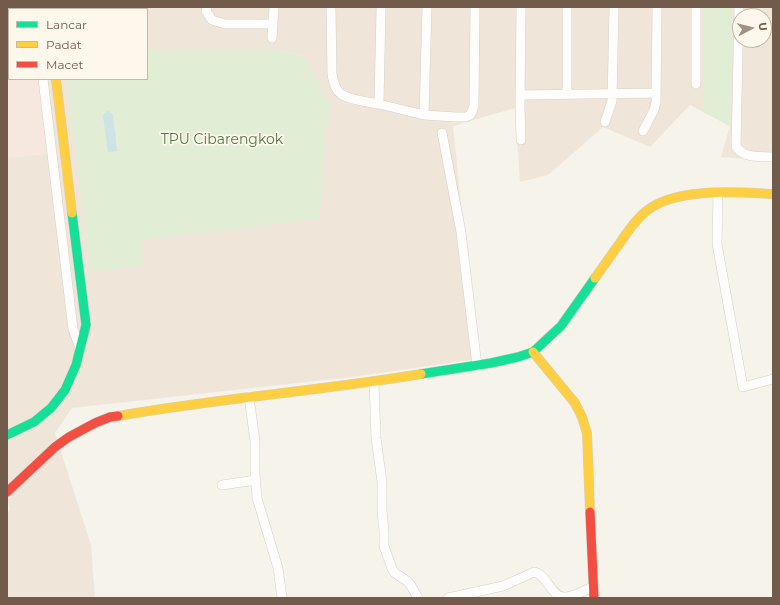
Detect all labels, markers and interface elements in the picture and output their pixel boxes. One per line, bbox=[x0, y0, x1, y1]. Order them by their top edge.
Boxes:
legend bbox=[8, 8, 148, 80]
north arrow bbox=[732, 8, 772, 48]
text: Lancar bbox=[46, 17, 87, 32]
text: U bbox=[755, 21, 770, 32]
text: Padat bbox=[46, 37, 82, 52]
text: Macet bbox=[46, 57, 83, 72]
park label: TPU Cibarengkok bbox=[161, 132, 283, 148]

